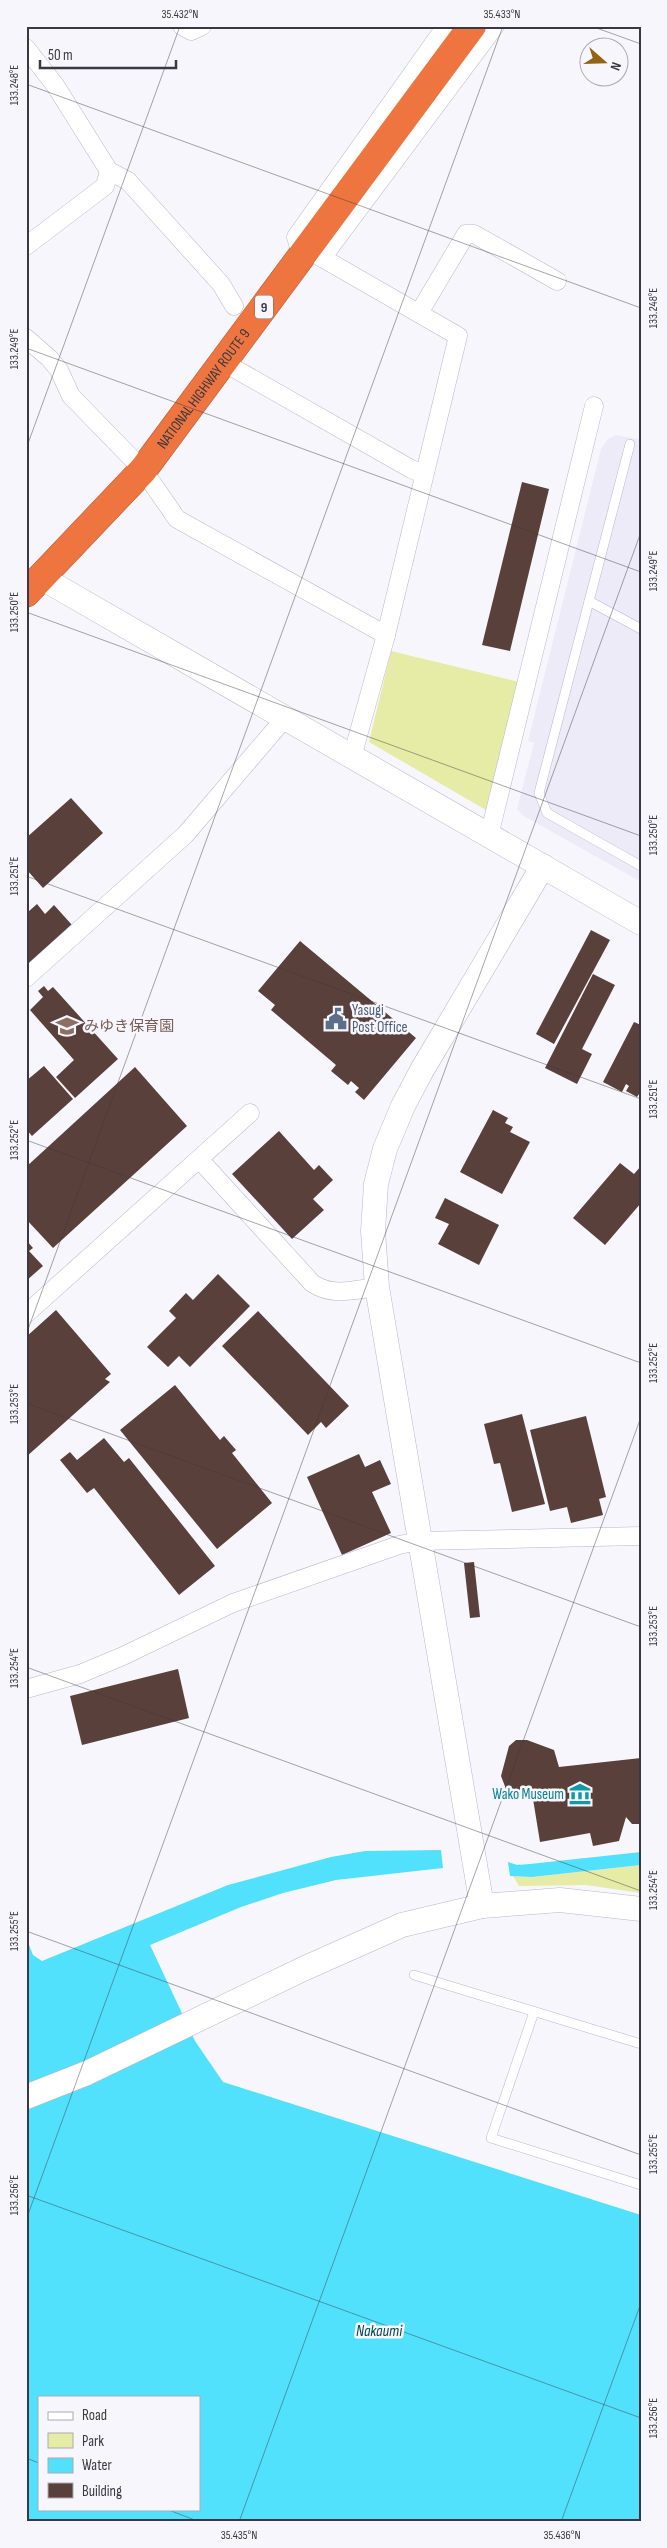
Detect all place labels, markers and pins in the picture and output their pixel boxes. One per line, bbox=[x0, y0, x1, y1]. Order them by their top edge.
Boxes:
place label: Yasugi Post Office bbox=[352, 1001, 408, 1037]
public building icon: Yasugi Post Office bbox=[323, 1006, 349, 1032]
school or university icon: みゆき保育園 bbox=[54, 1013, 80, 1039]
place label: みゆき保育園 bbox=[84, 1017, 174, 1036]
museum icon: Wako Museum bbox=[567, 1781, 593, 1807]
place label: Wako Museum bbox=[492, 1785, 564, 1804]

